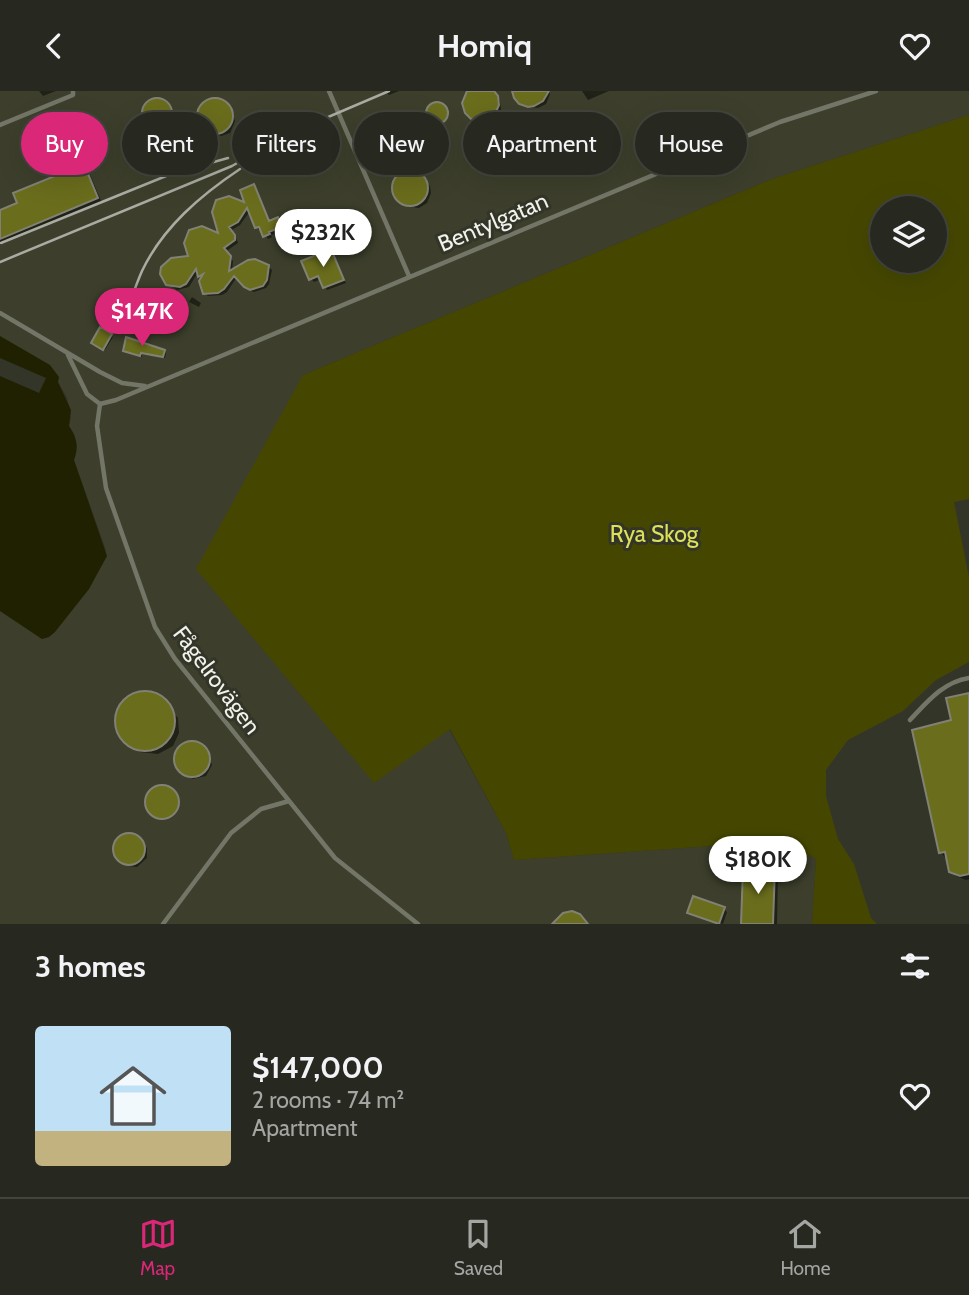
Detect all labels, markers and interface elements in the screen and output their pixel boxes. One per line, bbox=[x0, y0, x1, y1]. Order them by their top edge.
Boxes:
text: Homiq bbox=[437, 26, 532, 65]
icon: back bbox=[35, 27, 73, 65]
icon: heart bbox=[896, 27, 934, 65]
chip: Buy bbox=[21, 112, 108, 175]
chip: Rent bbox=[122, 112, 218, 175]
chip: Filters bbox=[232, 112, 340, 175]
chip: New bbox=[354, 112, 449, 175]
chip: Apartment bbox=[463, 112, 621, 175]
chip: House bbox=[635, 112, 747, 175]
street label: Bentylgatan bbox=[434, 186, 552, 258]
map controls bbox=[870, 196, 947, 273]
button: layers bbox=[870, 196, 947, 273]
pin: $232K bbox=[274, 209, 372, 269]
text: $232K bbox=[291, 218, 355, 246]
pin: $147K bbox=[93, 289, 191, 348]
text: $147K bbox=[111, 297, 173, 325]
park label: Rya Skog bbox=[610, 520, 699, 548]
street label: Fågelrovägen bbox=[167, 620, 267, 740]
pin: $180K bbox=[709, 837, 807, 896]
text: $180K bbox=[725, 845, 791, 873]
icon: filters bbox=[896, 947, 934, 985]
text: 3 homes bbox=[35, 948, 146, 985]
text: $147,000 bbox=[252, 1049, 384, 1086]
icon: home bbox=[91, 1054, 175, 1138]
icon: heart bbox=[896, 1077, 934, 1115]
text: 2 rooms · 74 m² bbox=[252, 1086, 404, 1114]
text: Apartment bbox=[252, 1114, 357, 1142]
tab: Map bbox=[139, 1215, 177, 1280]
tab: Saved bbox=[454, 1215, 503, 1280]
tab: Home bbox=[780, 1215, 830, 1280]

